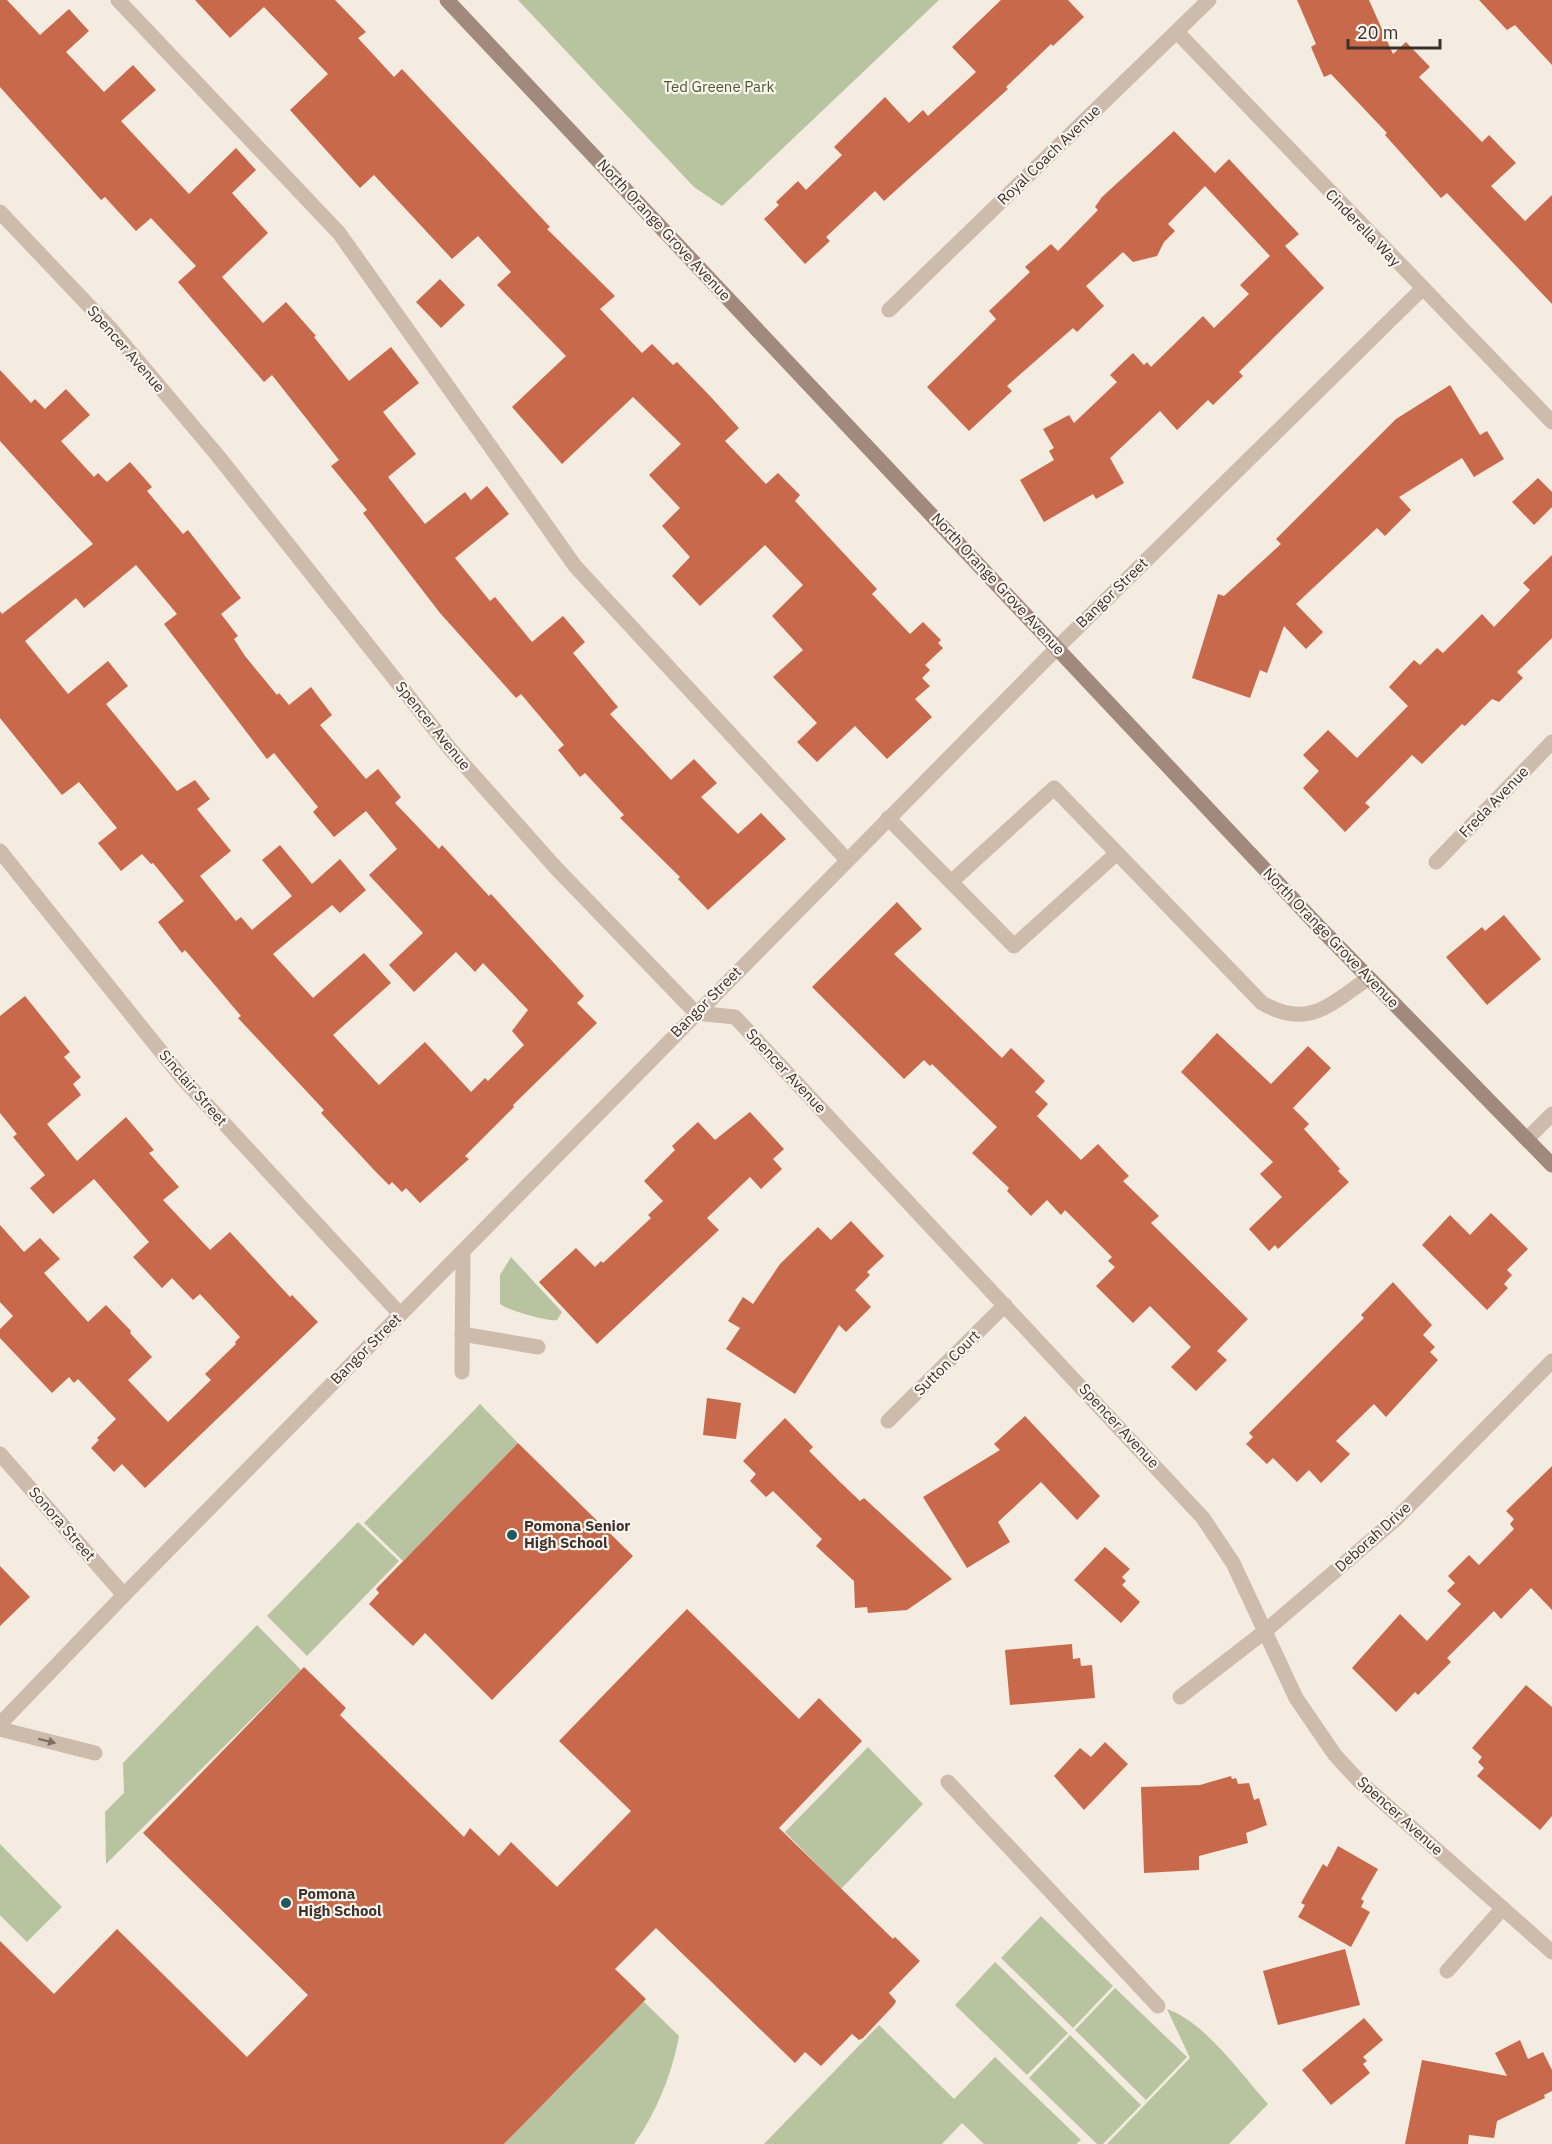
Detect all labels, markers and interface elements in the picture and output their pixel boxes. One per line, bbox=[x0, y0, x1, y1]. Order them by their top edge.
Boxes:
scale bar bbox=[1348, 12, 1440, 50]
text: 20 m bbox=[1357, 21, 1399, 44]
park label: Ted Greene Park bbox=[663, 77, 775, 96]
street label: Royal Coach Avenue bbox=[993, 101, 1104, 209]
street label: North Orange Grove Avenue bbox=[594, 155, 735, 305]
street label: Cinderella Way bbox=[1322, 185, 1405, 271]
street label: Spencer Avenue bbox=[83, 301, 169, 396]
street label: North Orange Grove Avenue bbox=[928, 509, 1069, 659]
street label: Bangor Street bbox=[1072, 554, 1152, 632]
street label: Spencer Avenue bbox=[392, 677, 475, 774]
street label: Freda Avenue bbox=[1455, 762, 1532, 841]
street label: North Orange Grove Avenue bbox=[1259, 864, 1403, 1012]
street label: Bangor Street bbox=[666, 962, 745, 1041]
street label: Spencer Avenue bbox=[742, 1024, 830, 1117]
street label: Sinclair Street bbox=[155, 1046, 232, 1130]
street label: Bangor Street bbox=[326, 1309, 405, 1388]
street label: Sutton Court bbox=[910, 1326, 983, 1399]
street label: Spencer Avenue bbox=[1075, 1379, 1163, 1472]
street label: Sonora Street bbox=[25, 1483, 100, 1565]
street label: Deborah Drive bbox=[1331, 1498, 1415, 1576]
place label: Pomona Senior High School bbox=[524, 1516, 630, 1552]
marker: Pomona Senior High School bbox=[505, 1528, 519, 1542]
one-way arrow bbox=[38, 1736, 56, 1746]
street label: Spencer Avenue bbox=[1353, 1772, 1447, 1859]
place label: Pomona High School bbox=[298, 1884, 382, 1920]
marker: Pomona High School bbox=[279, 1896, 293, 1910]

